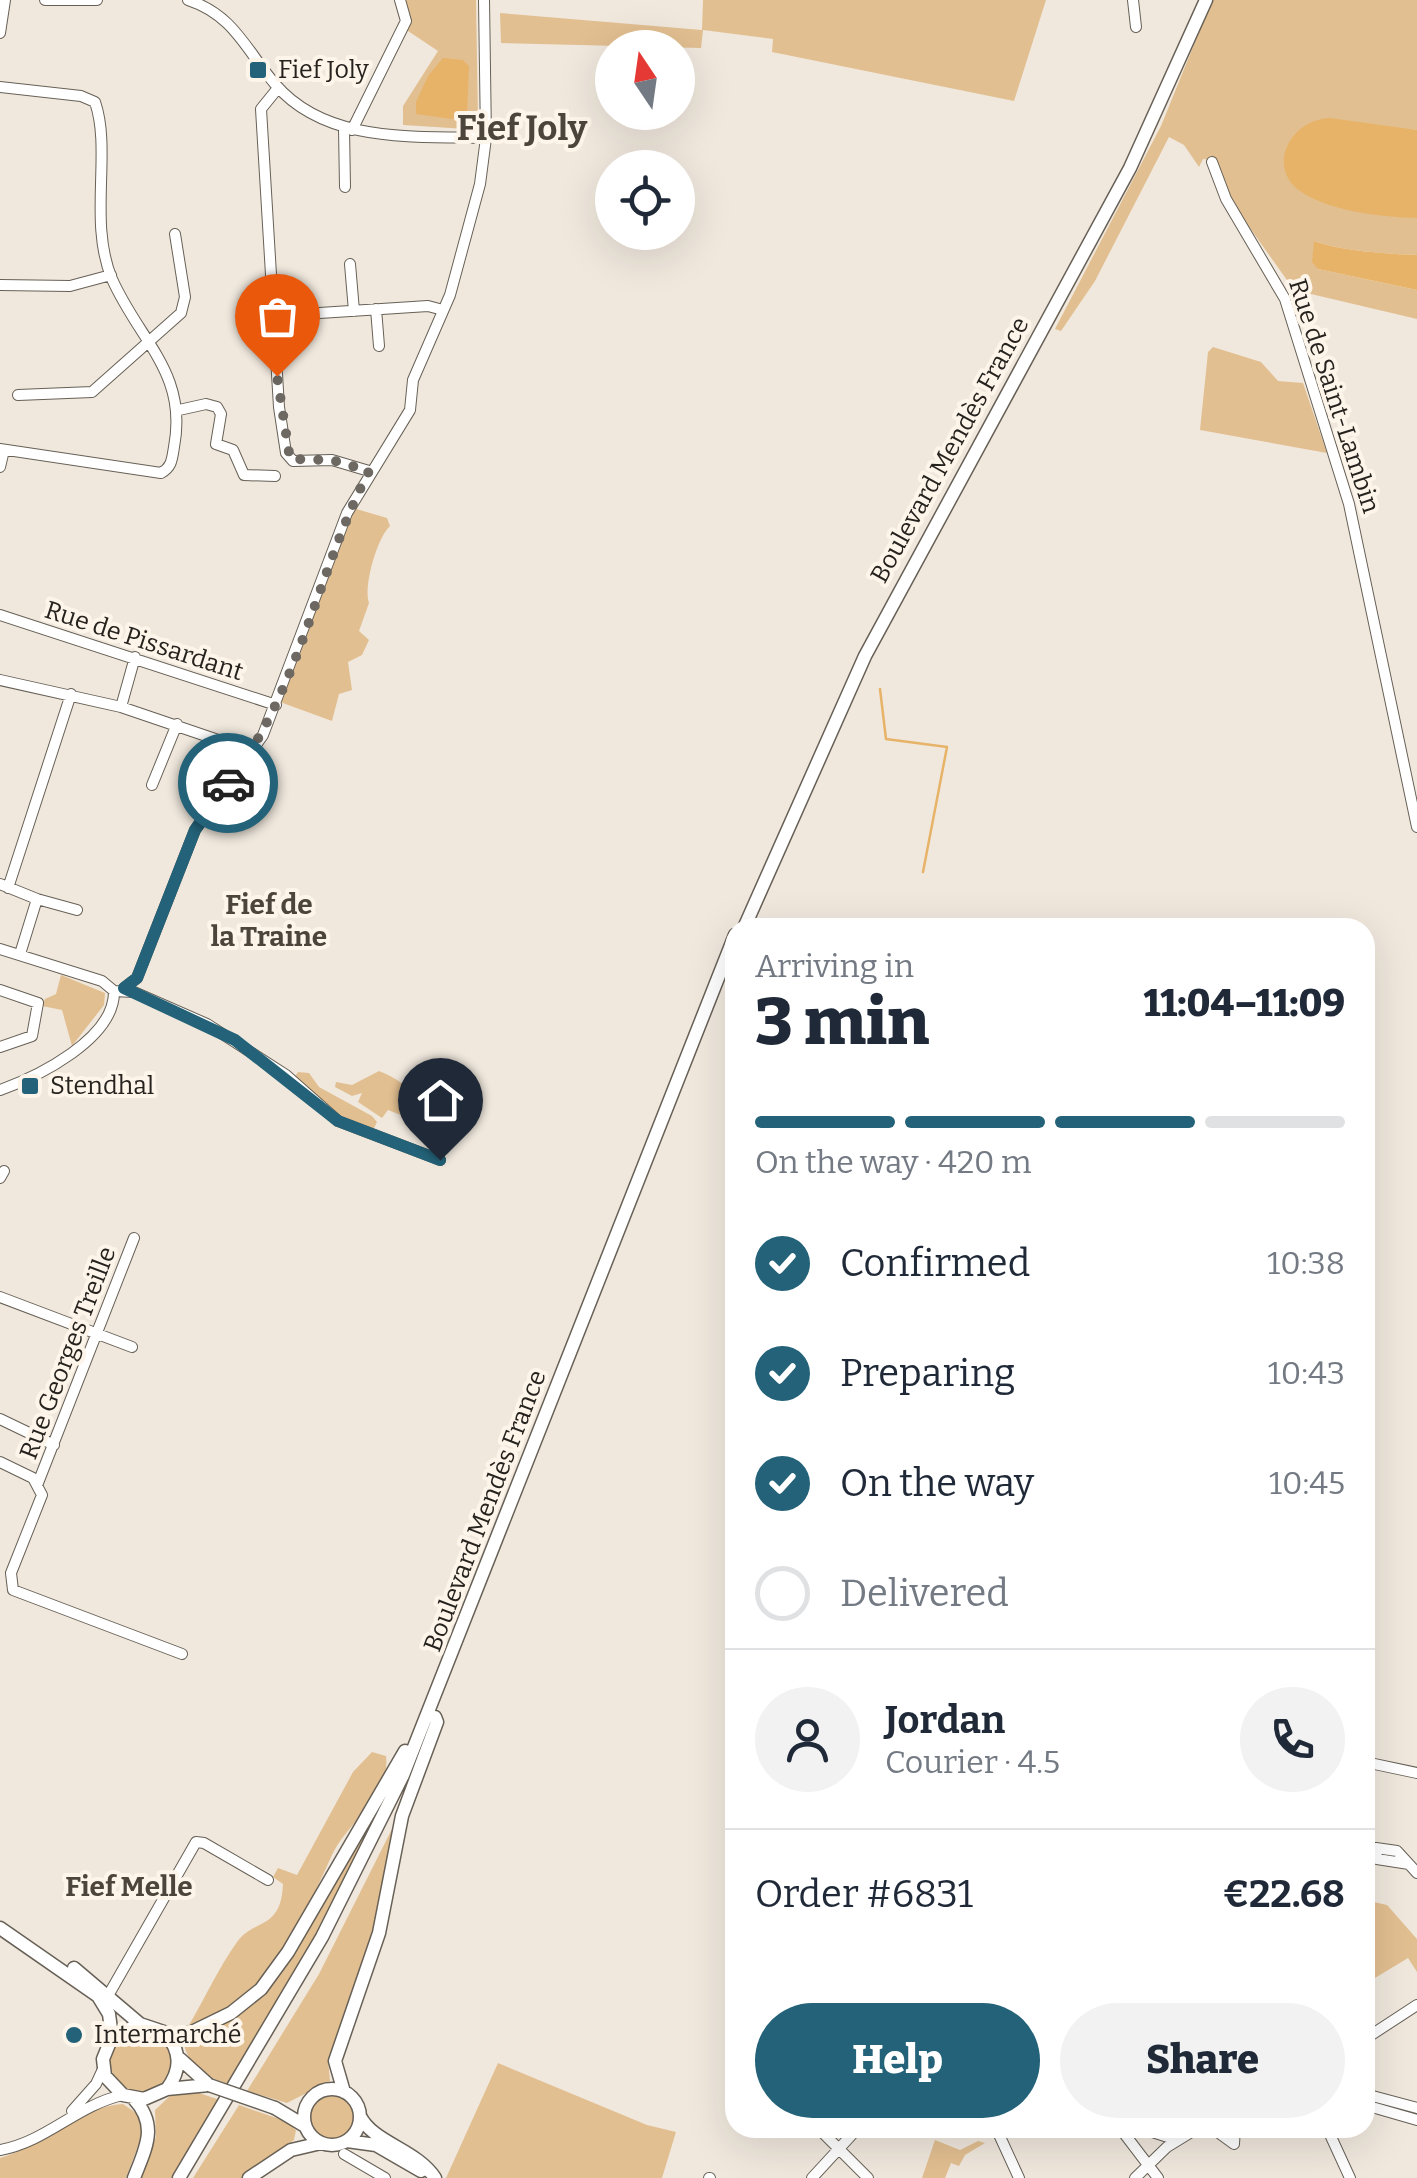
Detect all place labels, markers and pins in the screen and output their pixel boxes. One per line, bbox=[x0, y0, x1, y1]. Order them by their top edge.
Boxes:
place label: Fief Joly bbox=[278, 55, 370, 85]
marker: Fief Joly bbox=[247, 59, 269, 81]
pin bbox=[235, 274, 320, 377]
pin bbox=[398, 1058, 483, 1161]
place label: Stendhal bbox=[50, 1071, 154, 1101]
marker: Stendhal bbox=[19, 1075, 41, 1097]
place label: Intermarché bbox=[94, 2020, 241, 2050]
marker: Intermarché bbox=[63, 2024, 85, 2046]

